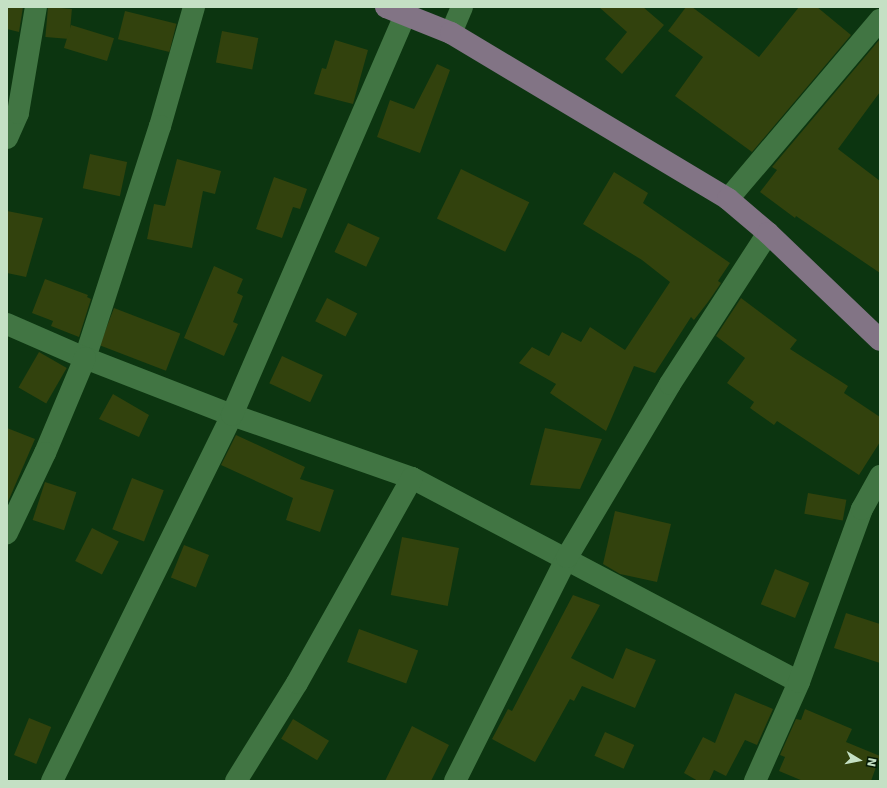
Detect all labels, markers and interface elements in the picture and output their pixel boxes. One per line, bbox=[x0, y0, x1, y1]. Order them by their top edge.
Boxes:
north arrow bbox=[839, 740, 879, 780]
text: N bbox=[864, 757, 879, 768]

